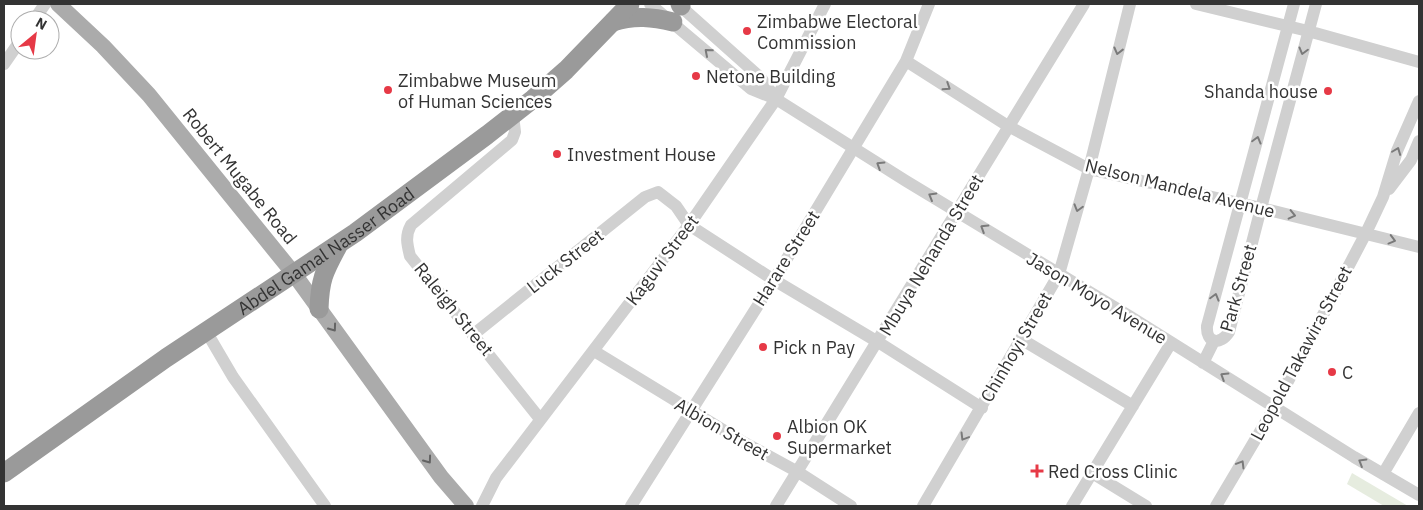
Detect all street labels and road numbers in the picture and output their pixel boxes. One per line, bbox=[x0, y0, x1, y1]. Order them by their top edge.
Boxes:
street label: Robert Mugabe Road bbox=[178, 103, 302, 249]
street label: Nelson Mandela Avenue bbox=[1083, 153, 1277, 223]
street label: Mbuya Nehanda Street bbox=[874, 170, 988, 340]
street label: Abdel Gamal Nasser Road bbox=[232, 182, 419, 319]
street label: Harare Street bbox=[747, 206, 825, 310]
street label: Kaguvi Street bbox=[621, 210, 703, 310]
street label: Luck Street bbox=[522, 224, 608, 298]
street label: Park Street bbox=[1215, 242, 1261, 334]
street label: Jason Moyo Avenue bbox=[1022, 247, 1172, 349]
street label: Raleigh Street bbox=[409, 258, 499, 360]
street label: Leopold Takawira Street bbox=[1245, 262, 1357, 444]
street label: Chinhoyi Street bbox=[975, 288, 1057, 406]
street label: Albion Street bbox=[671, 393, 773, 465]

